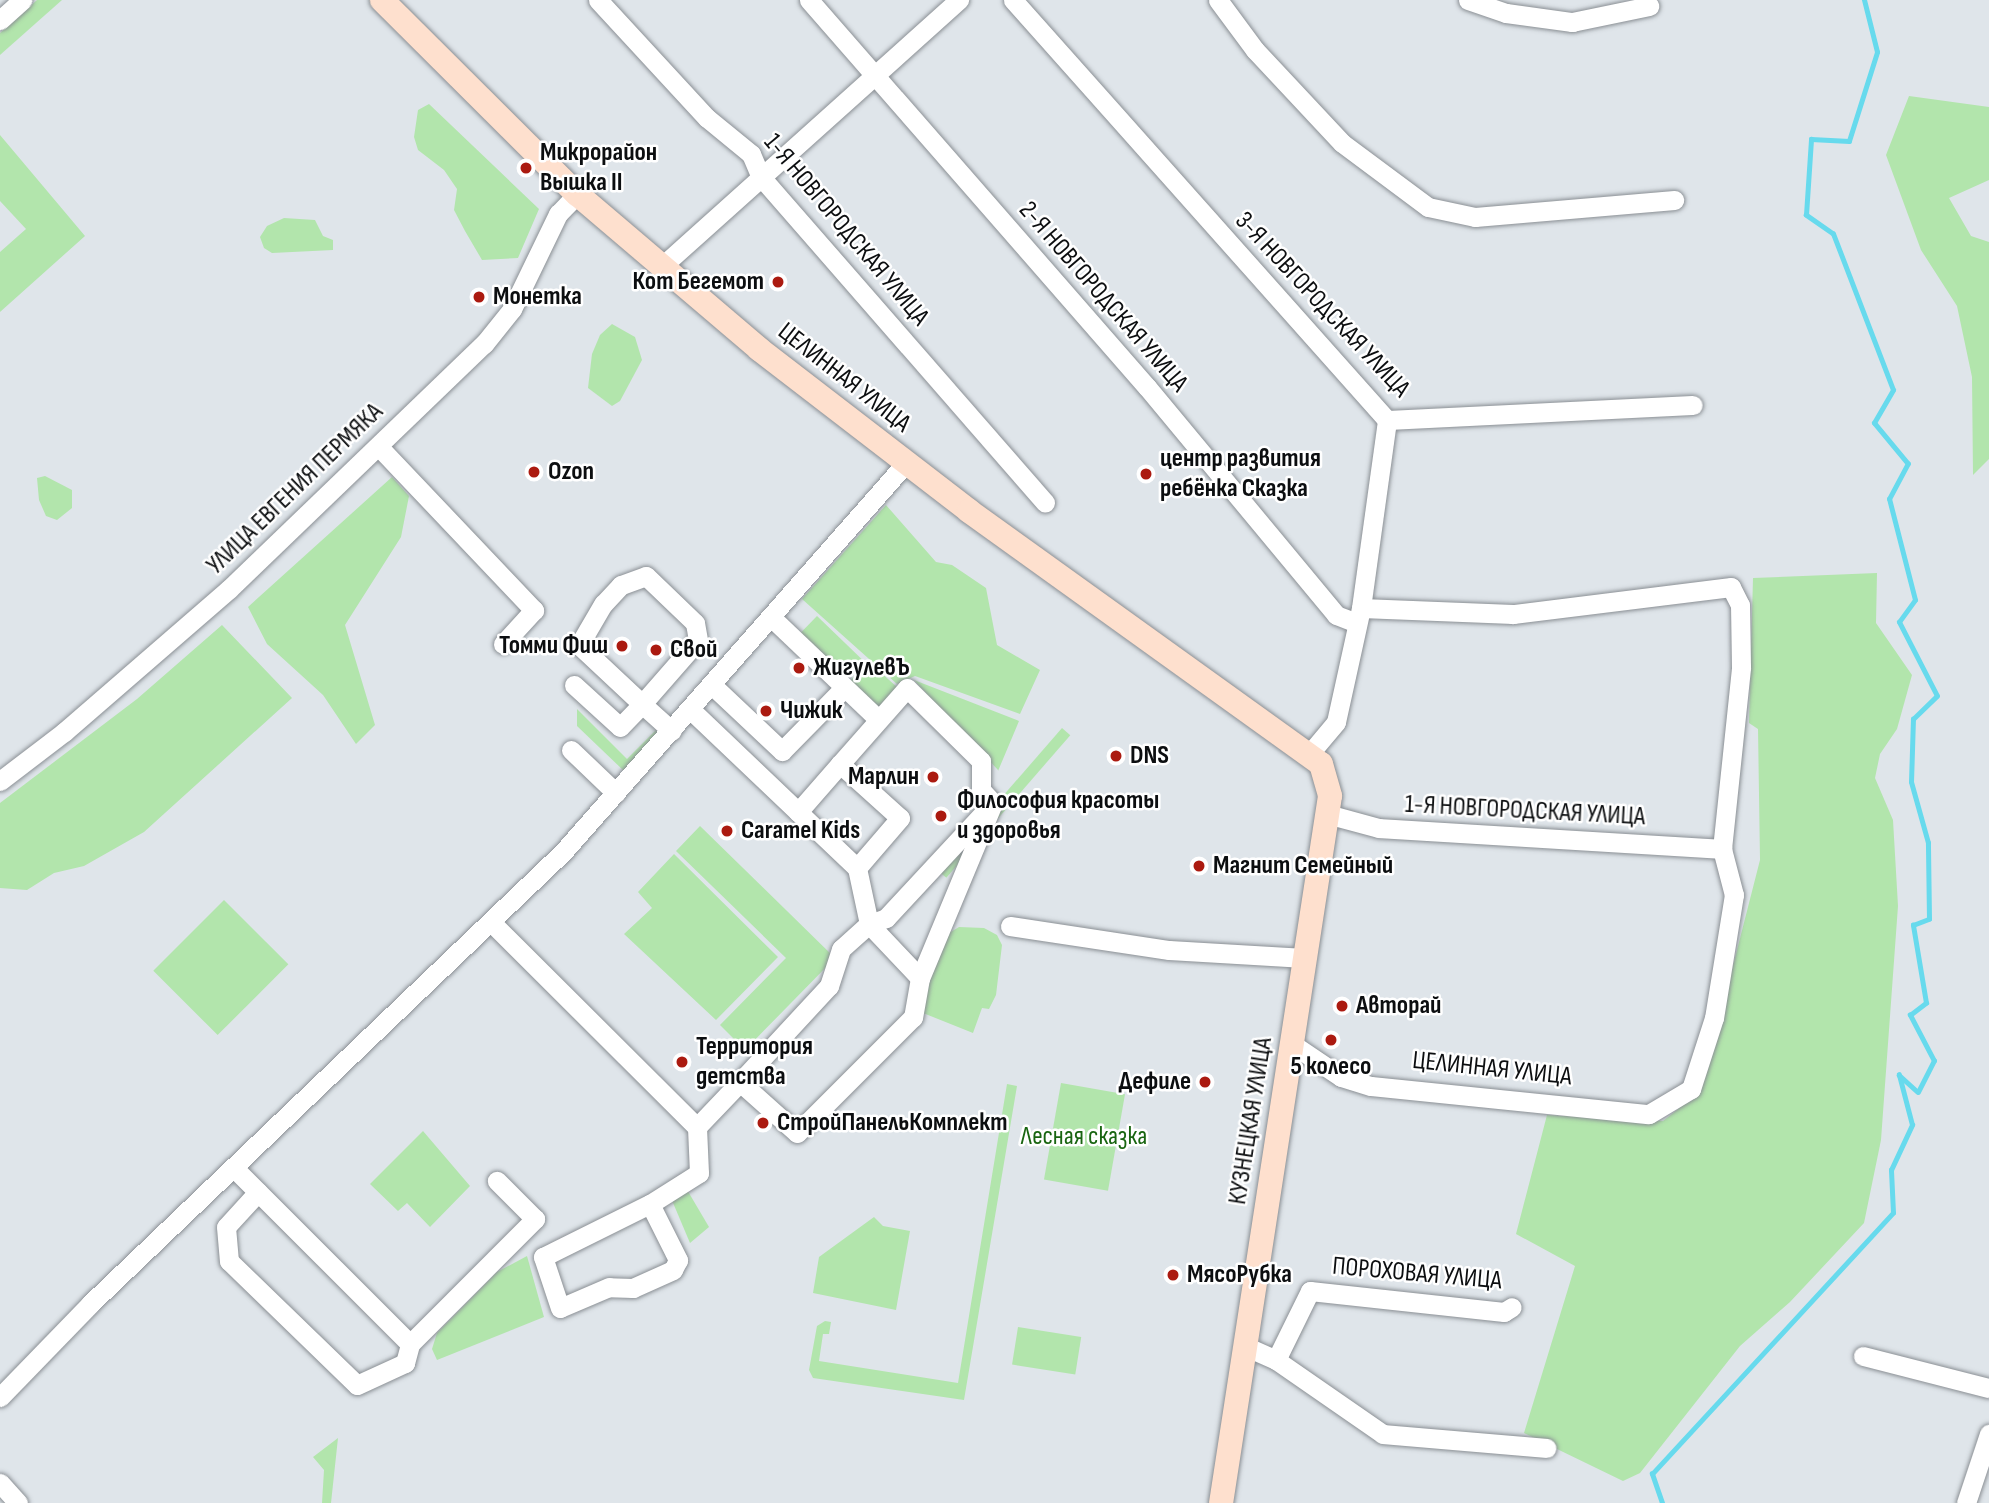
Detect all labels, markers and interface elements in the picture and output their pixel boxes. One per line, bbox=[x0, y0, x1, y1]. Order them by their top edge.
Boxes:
street label: 1-Я НОВГОРОДСКАЯ УЛИЦА bbox=[757, 128, 935, 332]
place label: Микрорайон Вышка II bbox=[540, 137, 657, 198]
marker: Микрорайон Вышка II bbox=[518, 160, 534, 176]
street label: 2-Я НОВГОРОДСКАЯ УЛИЦА bbox=[1012, 195, 1194, 399]
street label: 3-Я НОВГОРОДСКАЯ УЛИЦА bbox=[1228, 206, 1416, 404]
place label: Кот Бегемот bbox=[632, 266, 764, 298]
marker: Кот Бегемот bbox=[770, 274, 786, 290]
place label: Монетка bbox=[493, 281, 582, 313]
marker: Монетка bbox=[471, 289, 487, 305]
street label: ЦЕЛИННАЯ УЛИЦА bbox=[771, 317, 917, 439]
street label: УЛИЦА ЕВГЕНИЯ ПЕРМЯКА bbox=[200, 397, 390, 581]
place label: центр развития ребёнка Сказка bbox=[1160, 443, 1321, 504]
place label: Ozon bbox=[548, 456, 594, 488]
marker: Ozon bbox=[526, 464, 542, 480]
marker: центр развития ребёнка Сказка bbox=[1138, 466, 1154, 482]
place label: Томми Фиш bbox=[499, 630, 608, 662]
place label: Свой bbox=[670, 634, 717, 666]
marker: Томми Фиш bbox=[614, 638, 630, 654]
marker: Свой bbox=[648, 642, 664, 658]
place label: ЖигулевЪ bbox=[813, 652, 910, 684]
marker: ЖигулевЪ bbox=[791, 660, 807, 676]
place label: Чижик bbox=[780, 695, 843, 727]
marker: Чижик bbox=[758, 703, 774, 719]
place label: DNS bbox=[1130, 740, 1169, 772]
marker: DNS bbox=[1108, 748, 1124, 764]
place label: Марлин bbox=[848, 761, 919, 793]
marker: Марлин bbox=[925, 769, 941, 785]
place label: Философия красоты и здоровья bbox=[957, 785, 1159, 846]
street label: 1-Я НОВГОРОДСКАЯ УЛИЦА bbox=[1404, 789, 1646, 833]
marker: Философия красоты и здоровья bbox=[931, 806, 951, 826]
place label: Caramel Kids bbox=[741, 815, 860, 847]
marker: Caramel Kids bbox=[719, 823, 735, 839]
place label: Магнит Семейный bbox=[1213, 850, 1393, 882]
marker: Магнит Семейный bbox=[1191, 858, 1207, 874]
place label: Авторай bbox=[1356, 990, 1441, 1022]
marker: Авторай bbox=[1334, 998, 1350, 1014]
place label: Территория детства bbox=[696, 1031, 813, 1092]
marker: 5 колесо bbox=[1323, 1032, 1339, 1048]
street label: КУЗНЕЦКАЯ УЛИЦА bbox=[1222, 1035, 1280, 1207]
street label: ЦЕЛИННАЯ УЛИЦА bbox=[1411, 1045, 1573, 1093]
place label: 5 колесо bbox=[1291, 1051, 1371, 1083]
marker: Территория детства bbox=[674, 1054, 690, 1070]
place label: Дефиле bbox=[1118, 1066, 1191, 1098]
marker: Дефиле bbox=[1197, 1074, 1213, 1090]
place label: СтройПанельКомплект bbox=[777, 1107, 1007, 1139]
marker: СтройПанельКомплект bbox=[755, 1115, 771, 1131]
park label: Лесная сказка bbox=[1021, 1121, 1147, 1153]
street label: ПОРОХОВАЯ УЛИЦА bbox=[1331, 1251, 1503, 1297]
place label: МясоРубка bbox=[1187, 1259, 1292, 1291]
marker: МясоРубка bbox=[1165, 1267, 1181, 1283]

